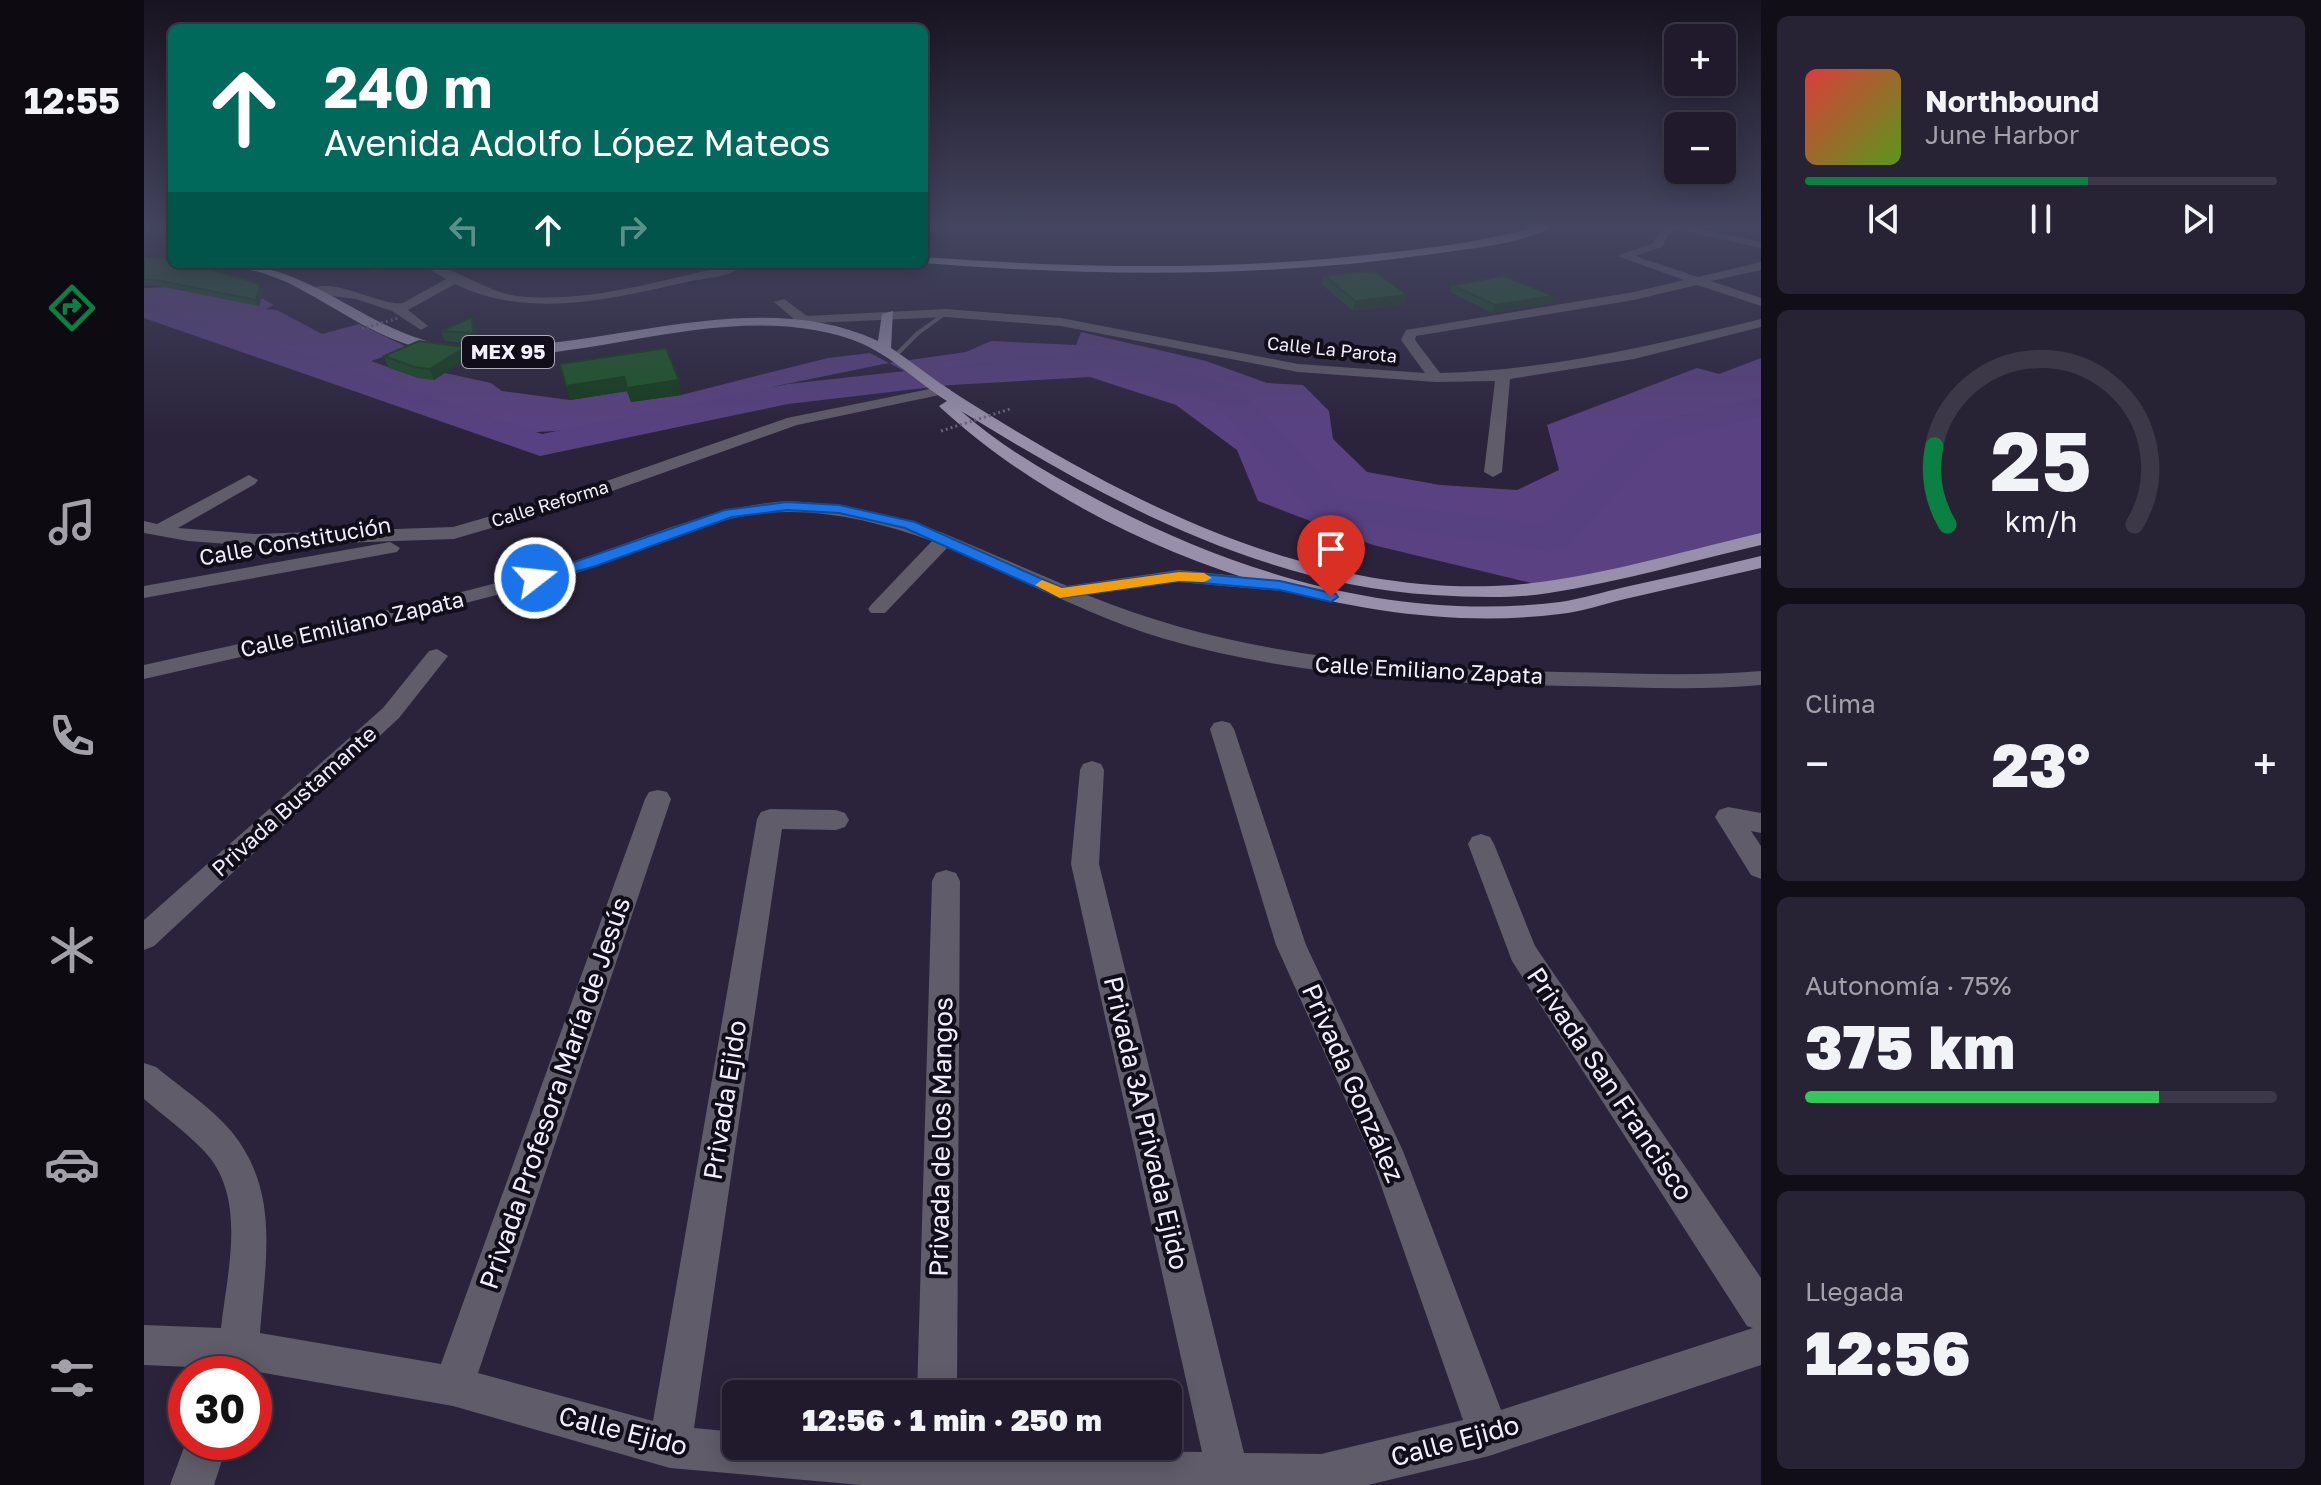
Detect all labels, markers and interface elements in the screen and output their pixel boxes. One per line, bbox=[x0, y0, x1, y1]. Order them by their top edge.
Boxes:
map controls bbox=[1664, 24, 1736, 184]
button: + bbox=[1664, 24, 1736, 96]
text: 240 m bbox=[324, 53, 493, 120]
icon: ahead bbox=[192, 56, 296, 160]
text: 12:55 bbox=[24, 79, 120, 122]
text: Northbound bbox=[1925, 83, 2099, 119]
button: − bbox=[1664, 112, 1736, 184]
text: June Harbor bbox=[1925, 119, 2079, 150]
text: Avenida Adolfo López Mateos bbox=[324, 121, 830, 164]
icon: previous bbox=[1862, 197, 1906, 241]
icon: pause bbox=[2019, 197, 2063, 241]
icon: next bbox=[2176, 197, 2220, 241]
icon: left bbox=[442, 208, 486, 252]
icon: ahead bbox=[526, 208, 570, 252]
icon: right bbox=[610, 208, 654, 252]
icon: directions bbox=[44, 280, 100, 336]
street label: Calle La Parota bbox=[1266, 331, 1398, 367]
road number: MEX 95 bbox=[462, 336, 554, 368]
text: 25 bbox=[1990, 408, 2092, 508]
street label: Calle Reforma bbox=[488, 475, 611, 531]
icon: music bbox=[44, 494, 100, 550]
text: km/h bbox=[2005, 504, 2077, 538]
street label: Calle Constitución bbox=[197, 510, 393, 571]
pin bbox=[1297, 515, 1365, 597]
icon: arrive bbox=[1309, 527, 1353, 571]
position arrow bbox=[493, 536, 577, 620]
street label: Calle Emiliano Zapata bbox=[238, 585, 466, 662]
street label: Calle Emiliano Zapata bbox=[1314, 650, 1544, 689]
text: Clima bbox=[1805, 688, 1876, 719]
icon: phone bbox=[44, 708, 100, 764]
street label: Privada Bustamante bbox=[206, 720, 382, 882]
text: 23° bbox=[1992, 728, 2090, 800]
text: − bbox=[1805, 737, 1829, 790]
text: + bbox=[2253, 737, 2277, 790]
street label: Privada Profesora María de Jesús bbox=[473, 893, 636, 1293]
icon: climate bbox=[44, 922, 100, 978]
street label: Privada San Francisco bbox=[1521, 961, 1700, 1206]
text: Autonomía · 75% bbox=[1805, 970, 2011, 1001]
street label: Privada 3A Privada Ejido bbox=[1098, 973, 1195, 1273]
street label: Privada González bbox=[1296, 979, 1411, 1187]
street label: Privada de los Mangos bbox=[923, 997, 958, 1277]
text: 375 km bbox=[1805, 1010, 2015, 1082]
street label: Privada Ejido bbox=[697, 1018, 752, 1182]
icon: car bbox=[44, 1136, 100, 1192]
text: Llegada bbox=[1805, 1276, 1904, 1307]
text: 12:56 bbox=[1805, 1316, 1970, 1388]
icon: filters bbox=[44, 1350, 100, 1406]
speed limit sign: 30 bbox=[168, 1356, 272, 1460]
street label: Calle Ejido bbox=[555, 1400, 691, 1461]
text: 12:56 · 1 min · 250 m bbox=[802, 1402, 1102, 1438]
street label: Calle Ejido bbox=[1387, 1408, 1522, 1473]

